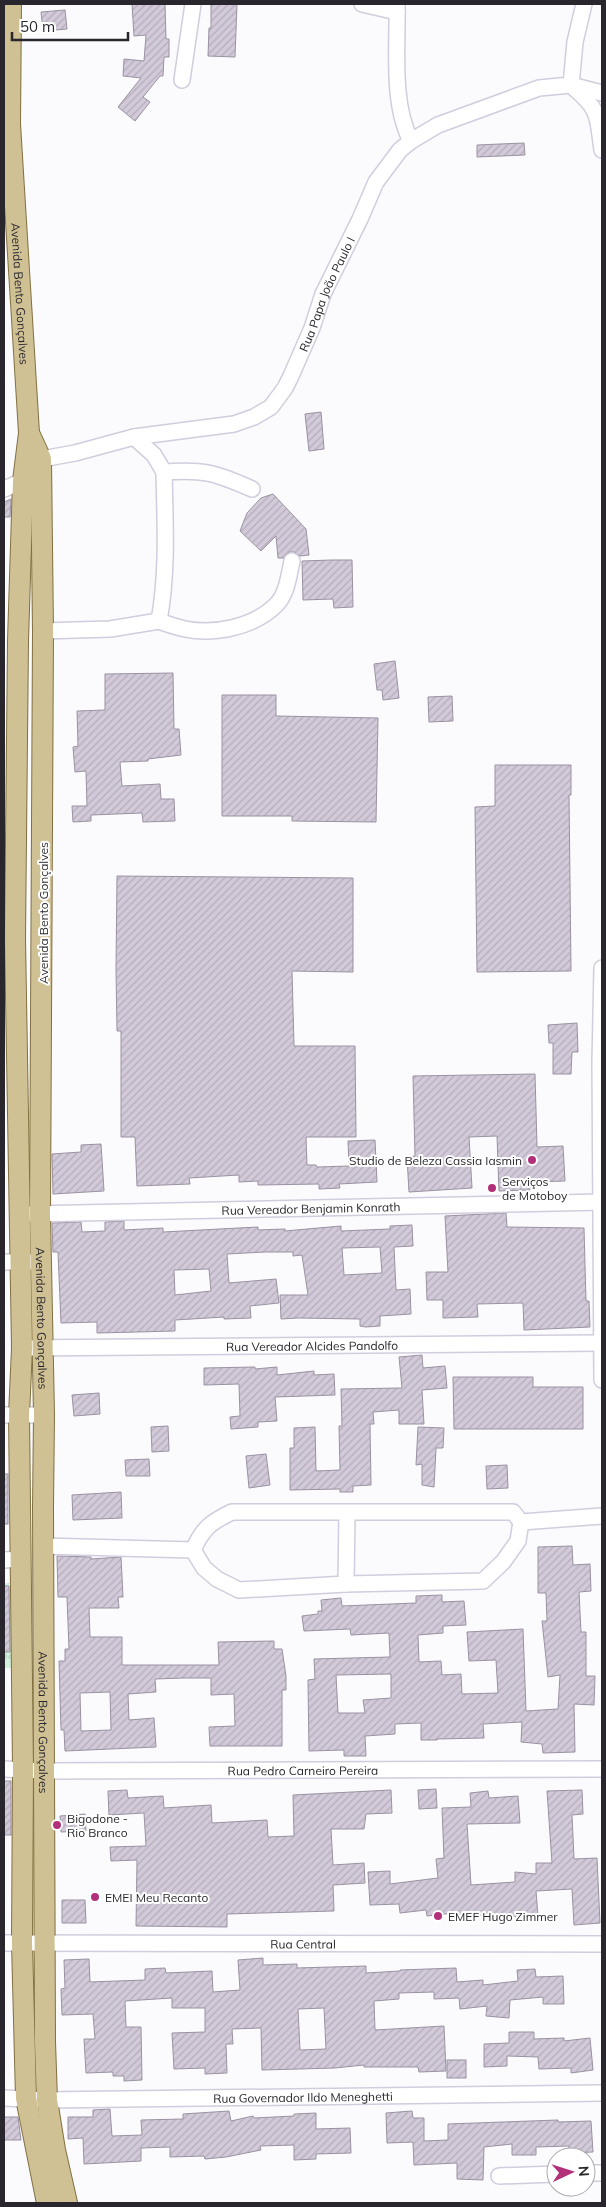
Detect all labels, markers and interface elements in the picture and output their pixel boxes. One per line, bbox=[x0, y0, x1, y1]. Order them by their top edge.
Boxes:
scale bar bbox=[12, 10, 129, 42]
text: 50 m bbox=[20, 17, 55, 36]
street label: Avenida Bento Gonçalves bbox=[9, 222, 32, 365]
street label: Rua Papa João Paulo I bbox=[295, 234, 358, 354]
street label: Avenida Bento Gonçalves bbox=[36, 842, 51, 984]
place label: Studio de Beleza Cassia Iasmin bbox=[349, 1153, 522, 1168]
marker: Studio de Beleza Cassia Iasmin bbox=[526, 1154, 538, 1166]
place label: Serviços de Motoboy bbox=[502, 1174, 568, 1203]
marker: Serviços de Motoboy bbox=[486, 1182, 498, 1194]
street label: Rua Vereador Benjamin Konrath bbox=[221, 1199, 401, 1217]
street label: Avenida Bento Gonçalves bbox=[33, 1247, 51, 1390]
street label: Rua Vereador Alcides Pandolfo bbox=[226, 1337, 398, 1354]
street label: Avenida Bento Gonçalves bbox=[36, 1651, 52, 1793]
street label: Rua Pedro Carneiro Pereira bbox=[228, 1762, 378, 1778]
place label: Bigodone - Rio Branco bbox=[67, 1811, 128, 1840]
marker: Bigodone - Rio Branco bbox=[51, 1819, 63, 1831]
place label: EMEI Meu Recanto bbox=[105, 1890, 208, 1905]
marker: EMEI Meu Recanto bbox=[89, 1891, 101, 1903]
place label: EMEF Hugo Zimmer bbox=[448, 1909, 558, 1924]
marker: EMEF Hugo Zimmer bbox=[432, 1910, 444, 1922]
street label: Rua Central bbox=[270, 1936, 336, 1951]
street label: Rua Governador Ildo Meneghetti bbox=[213, 2088, 393, 2105]
north arrow bbox=[546, 2147, 596, 2197]
text: N bbox=[575, 2165, 593, 2177]

